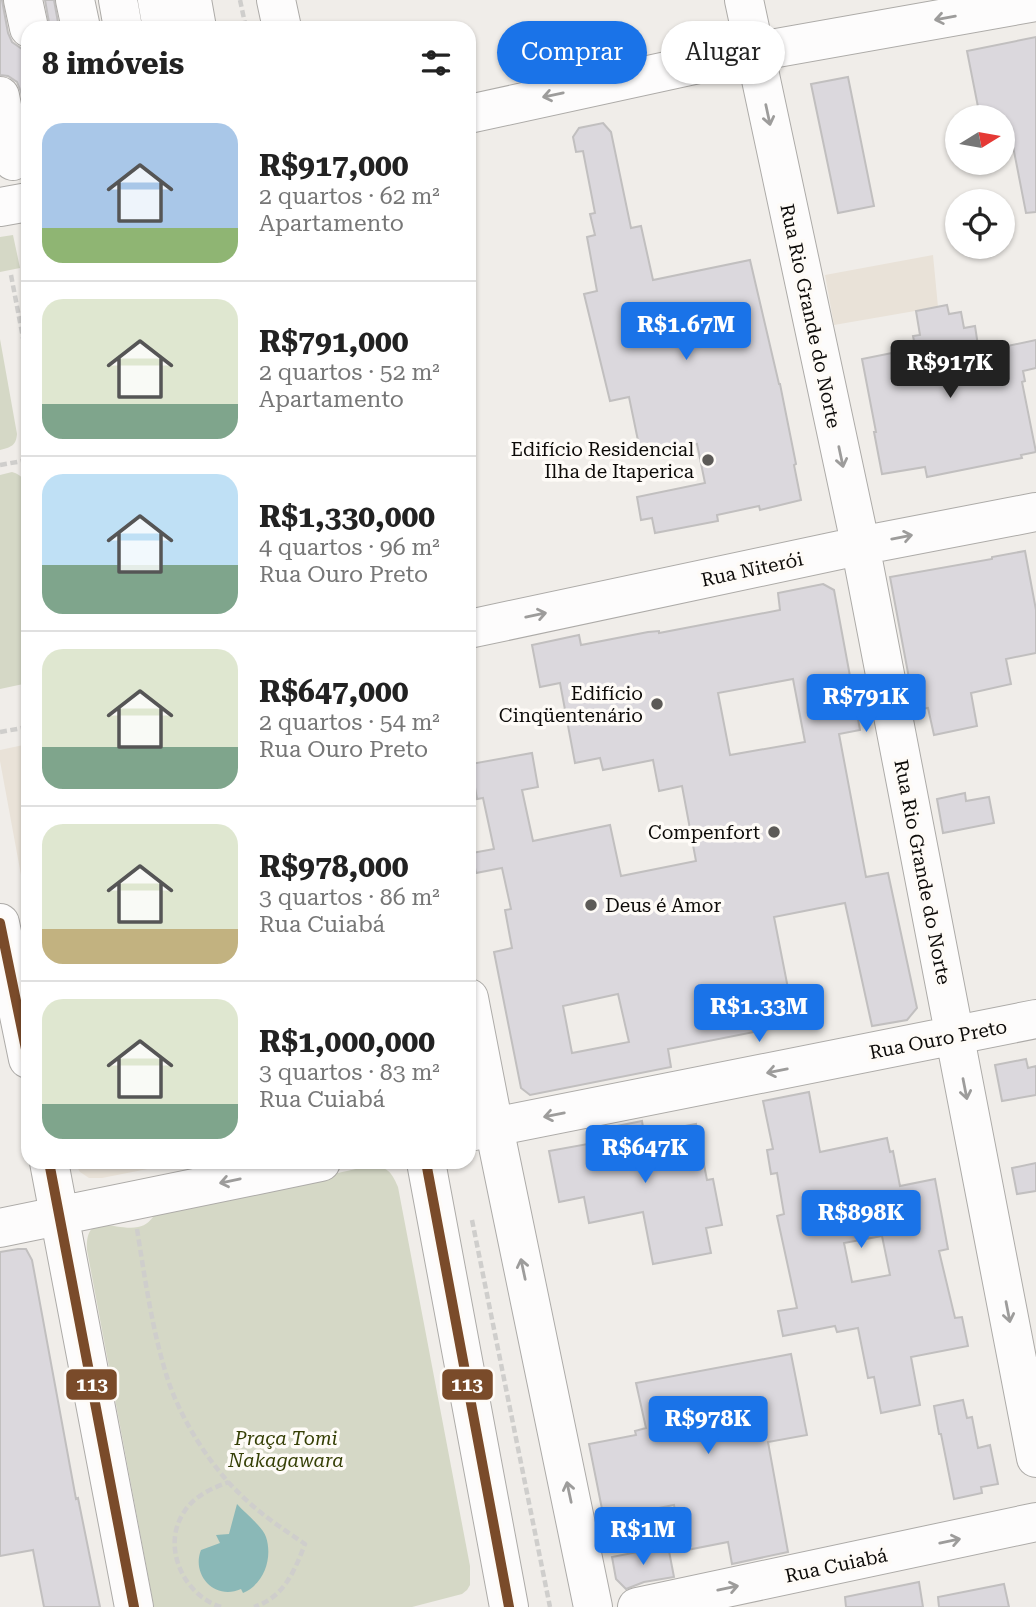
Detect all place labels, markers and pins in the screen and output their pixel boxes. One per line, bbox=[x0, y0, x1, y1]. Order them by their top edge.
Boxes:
pin: R$1.67M bbox=[621, 302, 751, 362]
pin: R$917K bbox=[893, 340, 1007, 400]
place label: Edifício Residencial Ilha de Itaperica bbox=[511, 438, 695, 483]
marker: Edifício Residencial Ilha de Itaperica bbox=[700, 452, 716, 468]
pin: R$791K bbox=[809, 674, 923, 734]
place label: Edifício Cinqüentenário bbox=[499, 682, 643, 727]
marker: Edifício Cinqüentenário bbox=[649, 696, 665, 712]
place label: Compenfort bbox=[648, 821, 760, 844]
marker: Compenfort bbox=[766, 824, 782, 840]
place label: Deus é Amor bbox=[605, 894, 721, 917]
marker: Deus é Amor bbox=[583, 897, 599, 913]
pin: R$1.33M bbox=[694, 984, 824, 1044]
pin: R$647K bbox=[588, 1126, 702, 1185]
pin: R$898K bbox=[804, 1190, 918, 1250]
pin: R$978K bbox=[651, 1396, 765, 1456]
pin: R$1M bbox=[602, 1508, 684, 1567]

